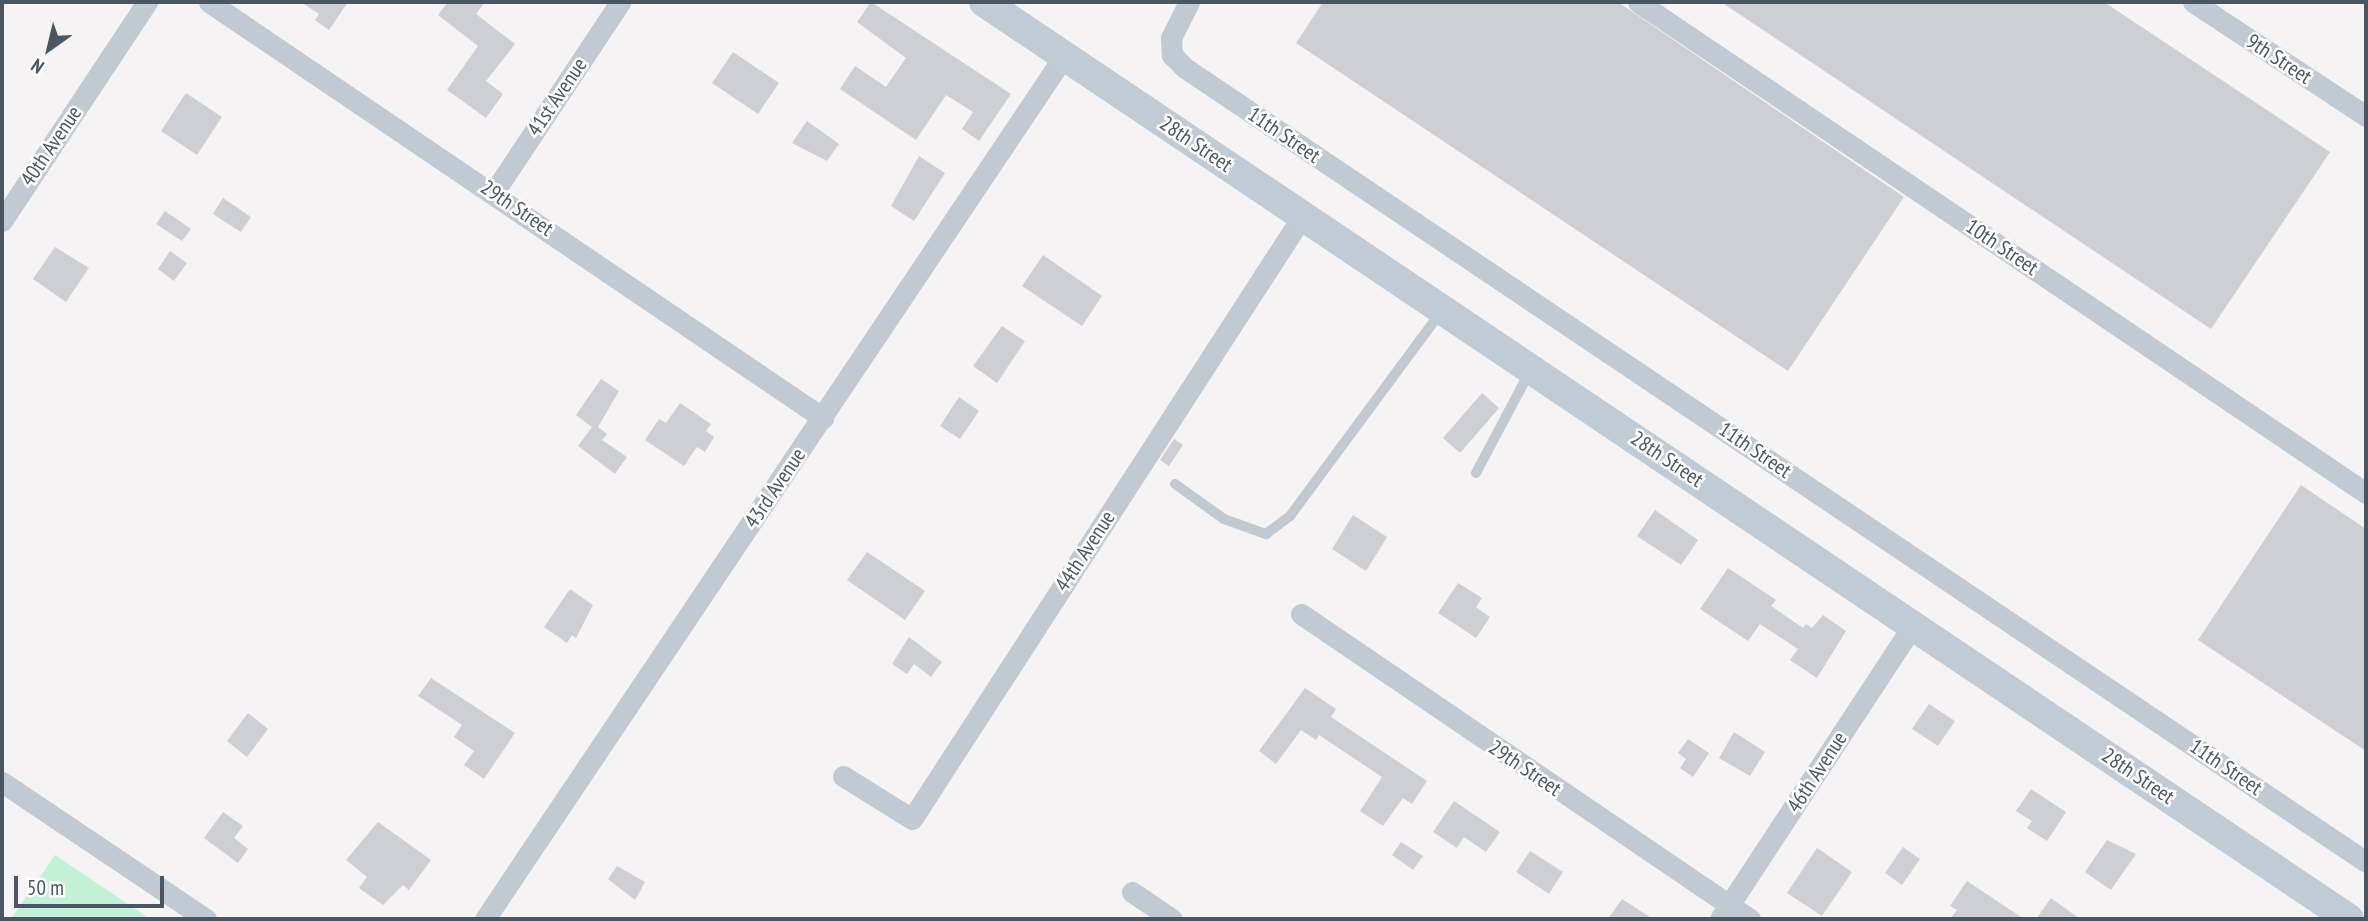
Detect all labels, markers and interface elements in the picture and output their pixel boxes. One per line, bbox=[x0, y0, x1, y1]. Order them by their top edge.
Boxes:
north arrow bbox=[14, 14, 84, 84]
street label: 9th Street bbox=[2242, 29, 2316, 89]
street label: 41st Avenue bbox=[522, 53, 592, 141]
text: N bbox=[26, 54, 48, 79]
street label: 40th Avenue bbox=[15, 101, 87, 191]
street label: 11th Street bbox=[1243, 102, 1325, 168]
street label: 28th Street bbox=[1155, 111, 1237, 177]
street label: 29th Street bbox=[476, 175, 558, 241]
street label: 10th Street bbox=[1961, 214, 2043, 280]
street label: 11th Street bbox=[1714, 417, 1796, 483]
street label: 28th Street bbox=[1626, 426, 1708, 492]
street label: 43rd Avenue bbox=[739, 443, 811, 533]
street label: 44th Avenue bbox=[1050, 506, 1120, 596]
street label: 46th Avenue bbox=[1782, 727, 1852, 817]
street label: 11th Street bbox=[2185, 734, 2267, 800]
street label: 29th Street bbox=[1484, 735, 1566, 801]
street label: 28th Street bbox=[2097, 743, 2179, 809]
scale bar bbox=[18, 862, 168, 906]
text: 50 m bbox=[27, 874, 64, 901]

